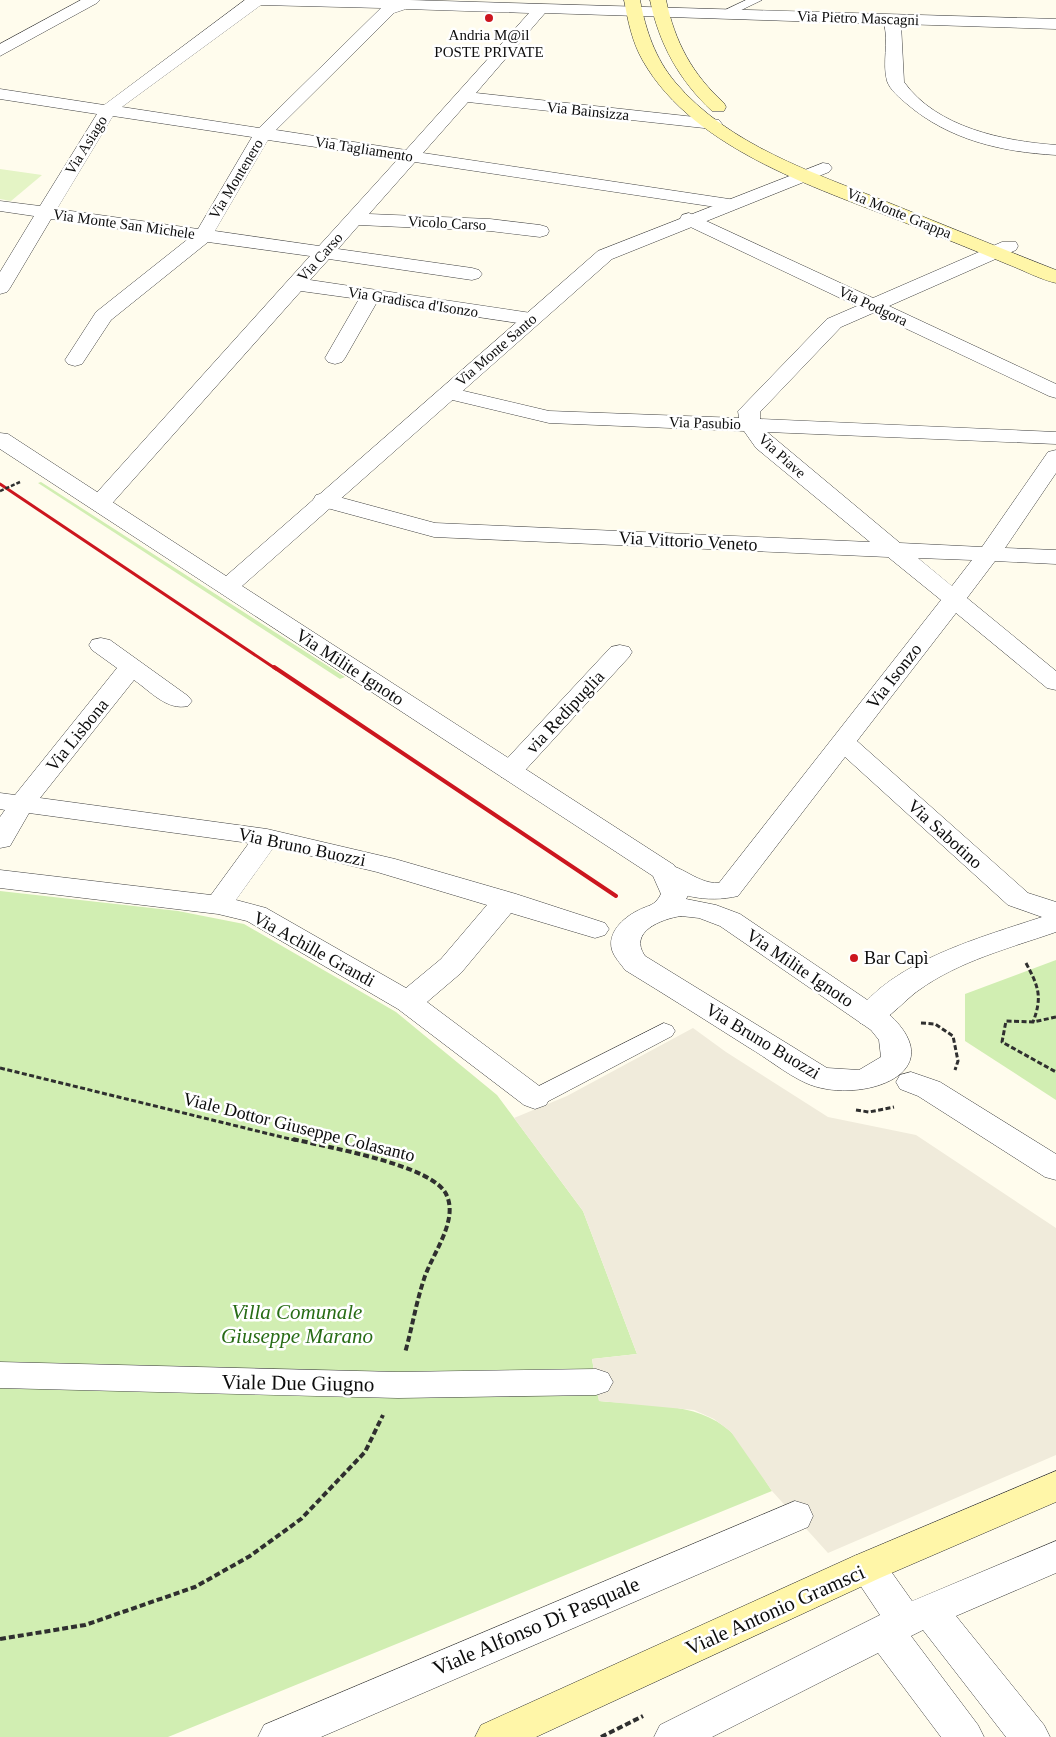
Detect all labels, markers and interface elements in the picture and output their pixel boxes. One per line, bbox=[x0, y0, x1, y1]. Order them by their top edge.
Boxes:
street label: Via Pietro Mascagni bbox=[797, 8, 919, 28]
marker: Andria M@il POSTE PRIVATE bbox=[483, 12, 495, 24]
place label: Andria M@il POSTE PRIVATE bbox=[434, 27, 544, 60]
street label: Via Bainsizza bbox=[546, 99, 630, 123]
street label: Via Asiago bbox=[62, 113, 110, 177]
street label: Via Tagliamento bbox=[314, 133, 414, 165]
street label: Via Montenero bbox=[206, 136, 266, 222]
street label: Via Monte Grappa bbox=[844, 185, 954, 241]
street label: Via Monte San Michele bbox=[52, 206, 196, 242]
street label: Vicolo Carso bbox=[407, 213, 487, 233]
street label: Via Carso bbox=[294, 230, 346, 284]
street label: Via Podgora bbox=[836, 283, 910, 329]
street label: Via Gradisca d'Isonzo bbox=[347, 284, 479, 320]
street label: Via Monte Santo bbox=[452, 311, 540, 389]
street label: Via Pasubio bbox=[669, 414, 741, 432]
street label: Via Piave bbox=[755, 431, 809, 482]
street label: Via Vittorio Veneto bbox=[618, 527, 758, 555]
street label: Via Milite Ignoto bbox=[292, 625, 408, 709]
street label: Via Isonzo bbox=[862, 639, 926, 713]
street label: via Redipuglia bbox=[522, 667, 608, 757]
street label: Via Lisbona bbox=[42, 695, 112, 775]
street label: Via Sabotino bbox=[904, 795, 986, 873]
street label: Via Bruno Buozzi bbox=[236, 824, 368, 870]
street label: Via Achille Grandi bbox=[250, 907, 378, 991]
street label: Via Milite Ignoto bbox=[743, 925, 857, 1011]
place label: Bar Capì bbox=[864, 948, 929, 968]
marker: Bar Capì bbox=[848, 952, 860, 964]
street label: Via Bruno Buozzi bbox=[702, 999, 824, 1083]
street label: Viale Dottor Giuseppe Colasanto bbox=[181, 1088, 417, 1166]
park label: Villa Comunale Giuseppe Marano bbox=[221, 1300, 373, 1348]
street label: Viale Due Giugno bbox=[221, 1370, 375, 1396]
street label: Viale Antonio Gramsci bbox=[682, 1560, 868, 1660]
street label: Viale Alfonso Di Pasquale bbox=[429, 1572, 643, 1680]

